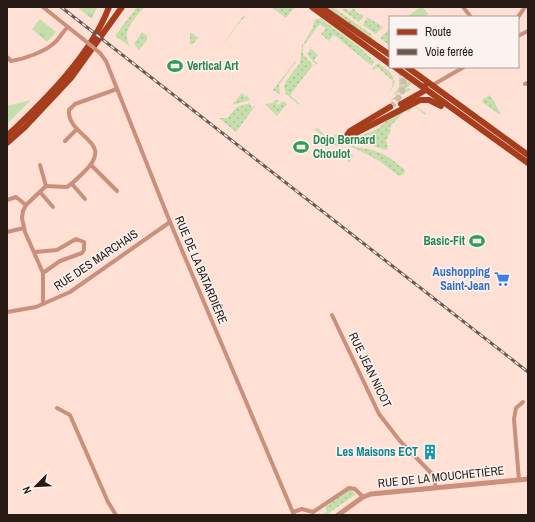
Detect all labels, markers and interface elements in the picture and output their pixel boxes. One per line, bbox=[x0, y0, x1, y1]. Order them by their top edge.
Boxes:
legend bbox=[389, 16, 519, 68]
text: Route bbox=[425, 24, 451, 40]
text: Voie ferrée bbox=[425, 44, 473, 60]
sports icon: Vertical Art bbox=[166, 57, 184, 75]
place label: Vertical Art bbox=[187, 58, 239, 74]
place label: Dojo Bernard Choulot bbox=[313, 132, 375, 162]
sports icon: Dojo Bernard Choulot bbox=[292, 138, 310, 156]
street label: RUE DE LA BATARDIÈRE bbox=[171, 214, 231, 326]
street label: RUE DES MARCHAIS bbox=[51, 226, 142, 294]
sports icon: Basic-Fit bbox=[468, 232, 486, 250]
place label: Basic-Fit bbox=[423, 233, 466, 249]
place label: Aushopping Saint-Jean bbox=[433, 264, 490, 294]
supermarket icon: Aushopping Saint-Jean bbox=[493, 270, 511, 288]
street label: RUE JEAN NICOT bbox=[345, 330, 395, 410]
building icon: Les Maisons ECT bbox=[421, 443, 439, 461]
place label: Les Maisons ECT bbox=[337, 444, 418, 460]
street label: RUE DE LA MOUCHETIÈRE bbox=[377, 462, 505, 492]
north arrow bbox=[16, 466, 56, 506]
text: N bbox=[19, 484, 35, 496]

